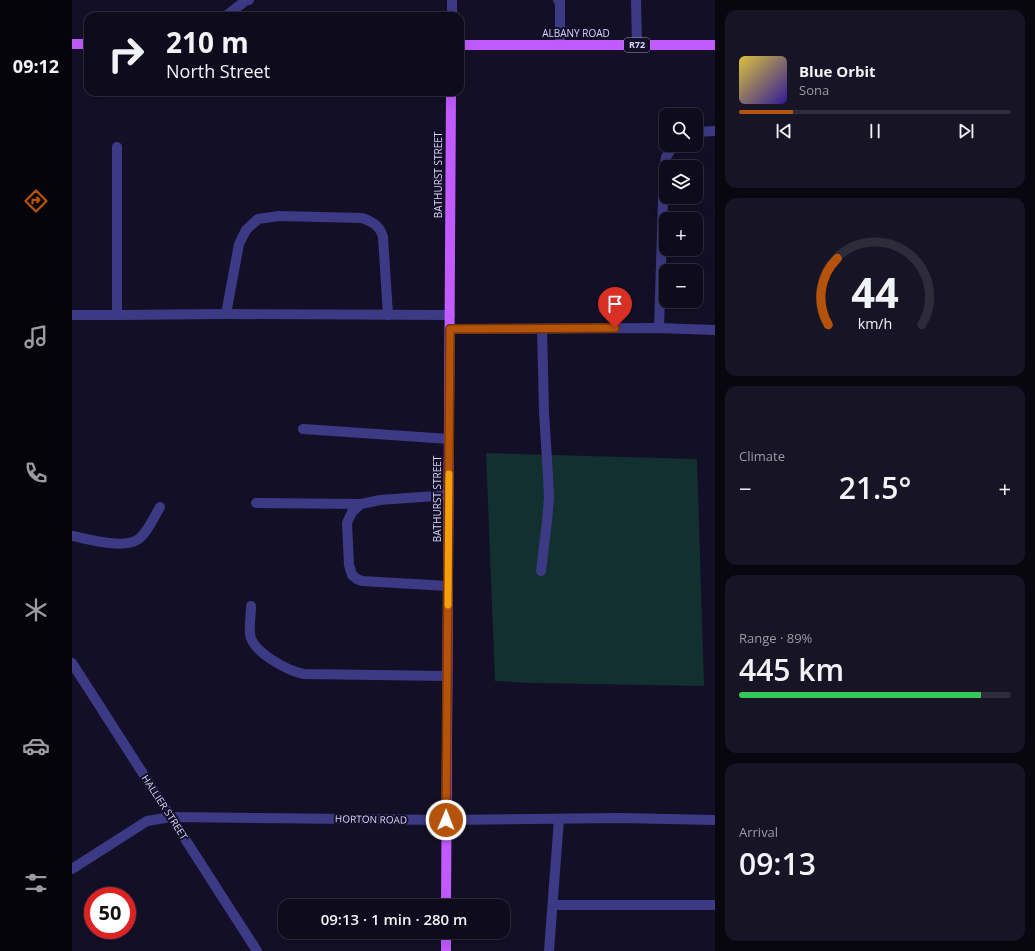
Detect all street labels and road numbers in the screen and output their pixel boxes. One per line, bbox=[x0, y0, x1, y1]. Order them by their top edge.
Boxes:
street label: ALBANY ROAD bbox=[542, 26, 610, 40]
road number: R72 bbox=[624, 38, 650, 52]
street label: BATHURST STREET bbox=[431, 131, 445, 218]
street label: BATHURST STREET bbox=[430, 455, 444, 542]
street label: HALLIER STREET bbox=[139, 772, 192, 843]
street label: HORTON ROAD bbox=[335, 811, 407, 827]

